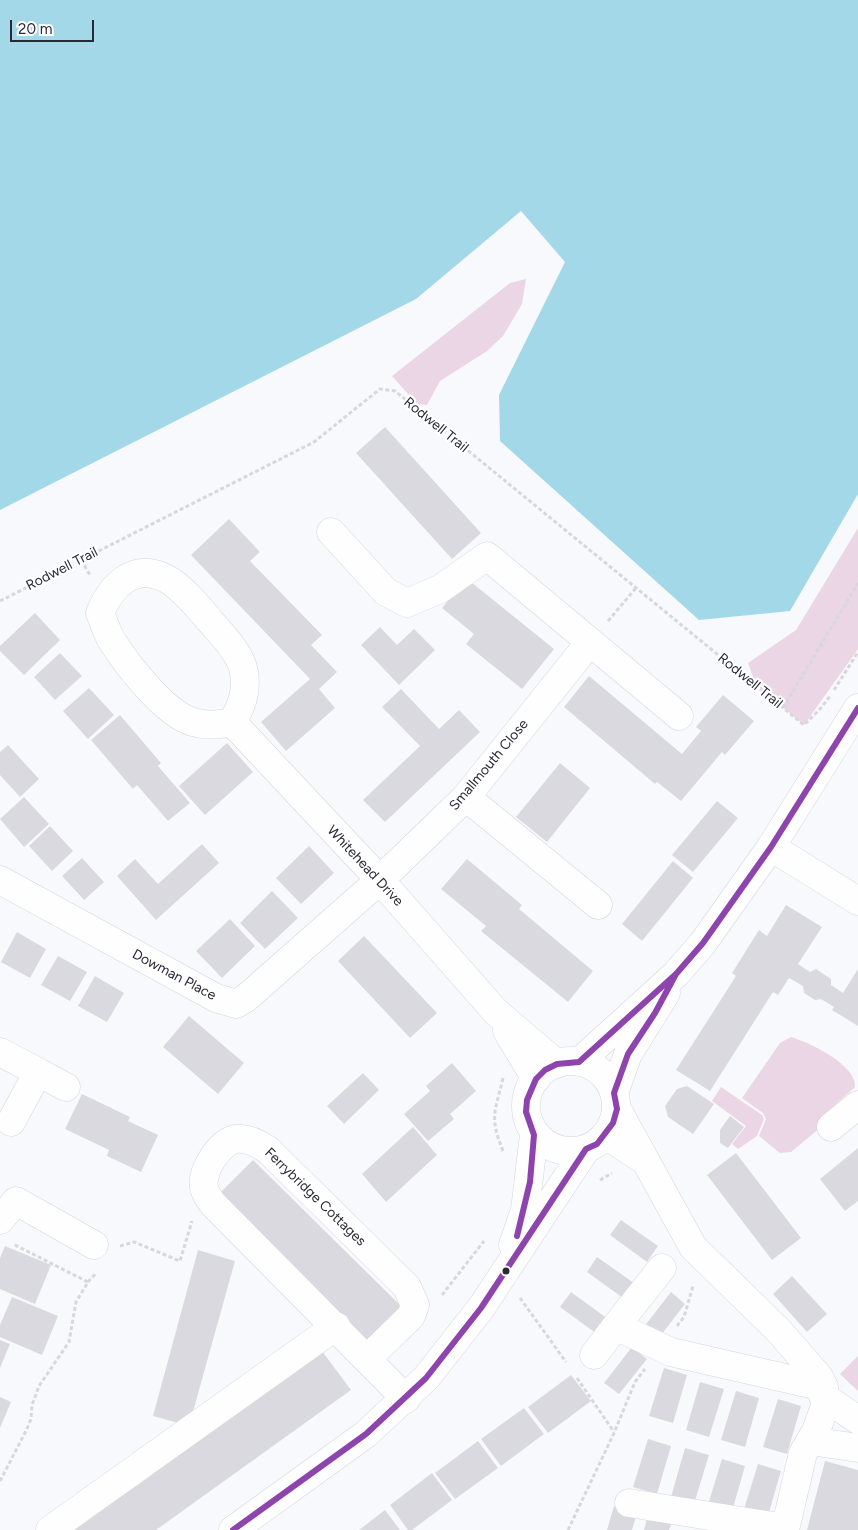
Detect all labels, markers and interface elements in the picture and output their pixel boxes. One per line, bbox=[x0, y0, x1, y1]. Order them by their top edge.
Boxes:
scale bar bbox=[12, 10, 96, 42]
text: 20 m bbox=[18, 20, 52, 38]
street label: Rodwell Trail bbox=[400, 394, 472, 456]
street label: Rodwell Trail bbox=[23, 544, 101, 594]
street label: Rodwell Trail bbox=[714, 650, 786, 712]
street label: Smallmouth Close bbox=[446, 716, 532, 814]
street label: Whitehead Drive bbox=[323, 822, 407, 910]
street label: Dowman Place bbox=[129, 946, 219, 1004]
street label: Ferrybridge Cottages bbox=[261, 1144, 369, 1250]
unlabelled marker bbox=[501, 1266, 511, 1276]

